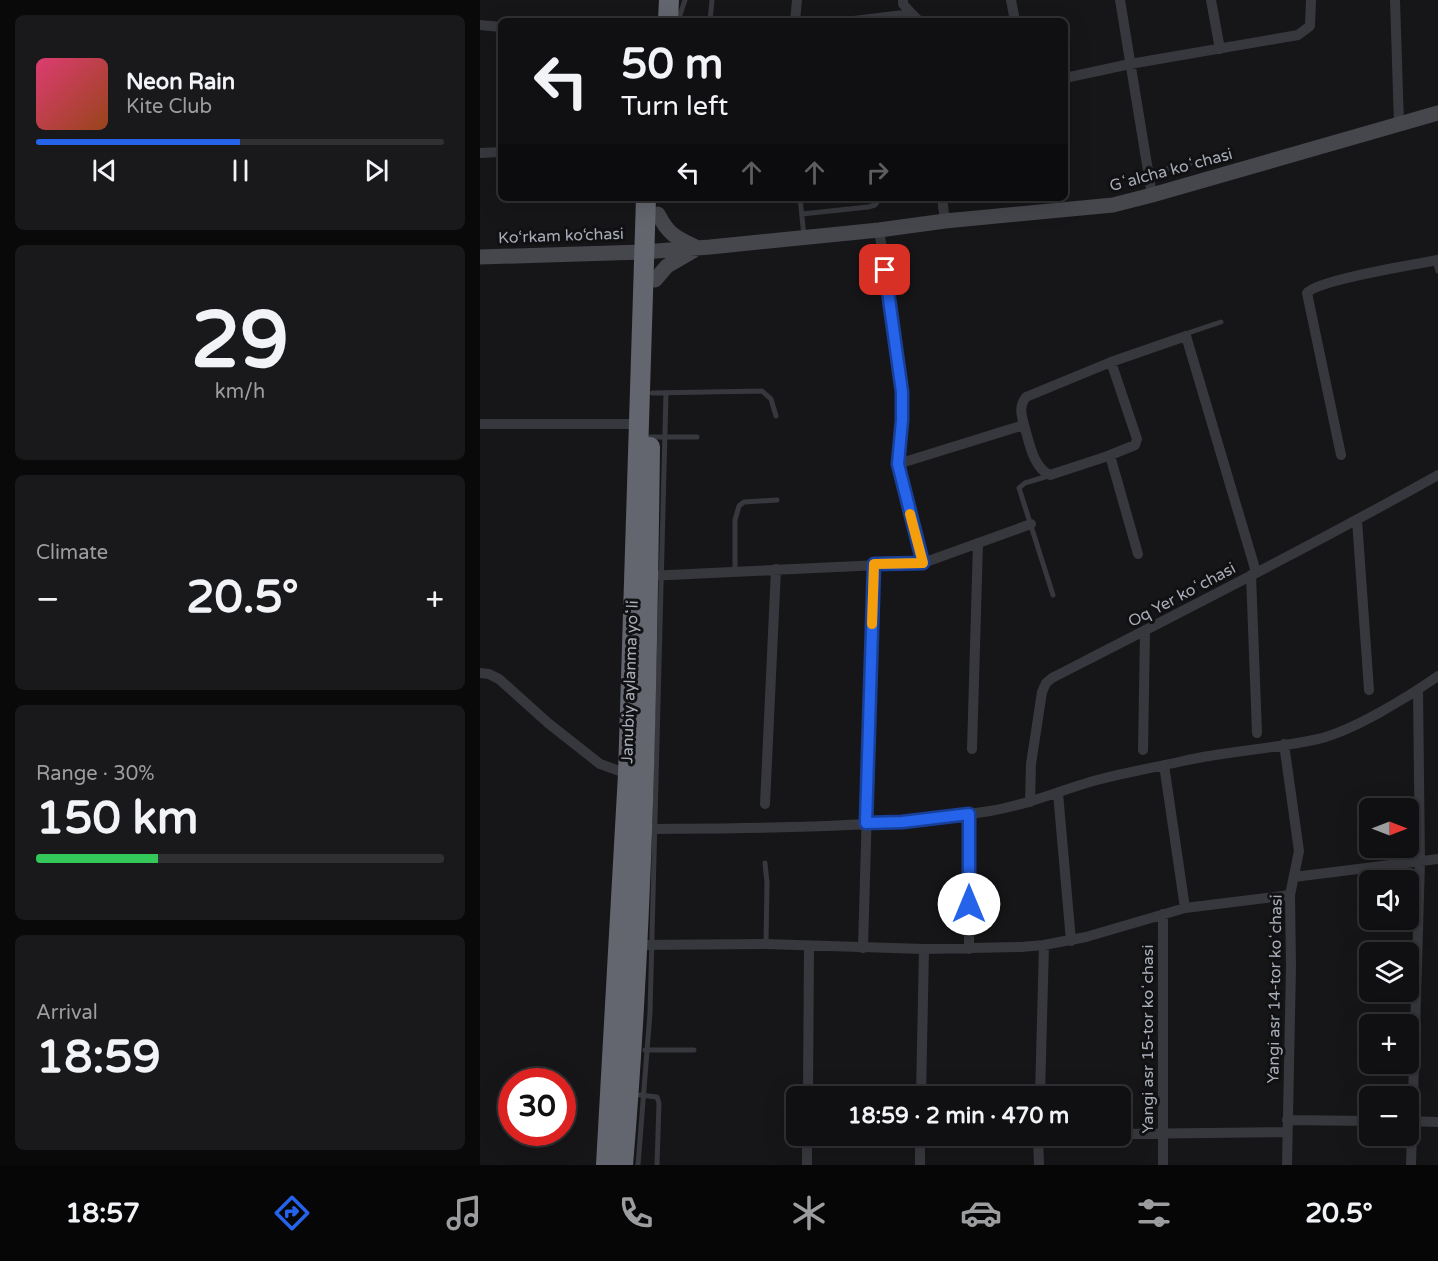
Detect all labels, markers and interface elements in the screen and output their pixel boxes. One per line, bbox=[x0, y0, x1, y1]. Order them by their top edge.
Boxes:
text: 50 m bbox=[621, 39, 723, 90]
icon: left bbox=[522, 42, 600, 120]
text: Neon Rain bbox=[126, 69, 235, 95]
text: Turn left bbox=[621, 90, 728, 123]
text: Kite Club bbox=[126, 95, 212, 119]
street label: Gʻalcha koʻchasi bbox=[1107, 144, 1235, 196]
icon: previous bbox=[88, 154, 121, 187]
icon: pause bbox=[224, 154, 257, 187]
icon: next bbox=[360, 154, 393, 187]
icon: left bbox=[672, 156, 705, 189]
icon: ahead bbox=[735, 156, 768, 189]
icon: ahead bbox=[798, 156, 831, 189]
icon: right bbox=[861, 156, 894, 189]
street label: Ko‘rkam ko‘chasi bbox=[498, 224, 624, 248]
pin bbox=[859, 244, 910, 295]
icon: arrive bbox=[868, 253, 901, 286]
text: 29 bbox=[191, 294, 289, 388]
text: km/h bbox=[215, 380, 265, 404]
text: Climate bbox=[36, 541, 108, 565]
street label: Oq Yer koʻchasi bbox=[1125, 558, 1239, 632]
text: 20.5° bbox=[186, 571, 299, 625]
text: − bbox=[36, 580, 60, 619]
text: + bbox=[425, 580, 444, 619]
street label: Janubiy aylanma yoʻli bbox=[617, 600, 643, 764]
text: Range · 30% bbox=[36, 762, 155, 786]
text: 150 km bbox=[36, 792, 198, 846]
north arrow bbox=[1359, 798, 1419, 858]
map controls bbox=[1359, 798, 1419, 1146]
button: sound bbox=[1359, 870, 1419, 930]
position arrow bbox=[937, 872, 1001, 936]
street label: Yangi asr 14-tor koʻchasi bbox=[1263, 894, 1287, 1084]
button: layers bbox=[1359, 942, 1419, 1002]
street label: Yangi asr 15-tor koʻchasi bbox=[1138, 945, 1158, 1133]
text: Arrival bbox=[36, 1001, 98, 1025]
button: + bbox=[1359, 1014, 1419, 1074]
text: 18:59 bbox=[36, 1031, 161, 1085]
speed limit sign: 30 bbox=[498, 1068, 576, 1146]
button: − bbox=[1359, 1086, 1419, 1146]
text: 18:59 · 2 min · 470 m bbox=[848, 1103, 1069, 1129]
icon: directions bbox=[271, 1192, 313, 1234]
icon: music bbox=[443, 1192, 485, 1234]
icon: phone bbox=[615, 1192, 657, 1234]
icon: climate bbox=[788, 1192, 830, 1234]
icon: car bbox=[960, 1192, 1002, 1234]
icon: filters bbox=[1133, 1192, 1175, 1234]
text: 18:57 bbox=[65, 1197, 140, 1230]
text: 20.5° bbox=[1305, 1197, 1373, 1230]

